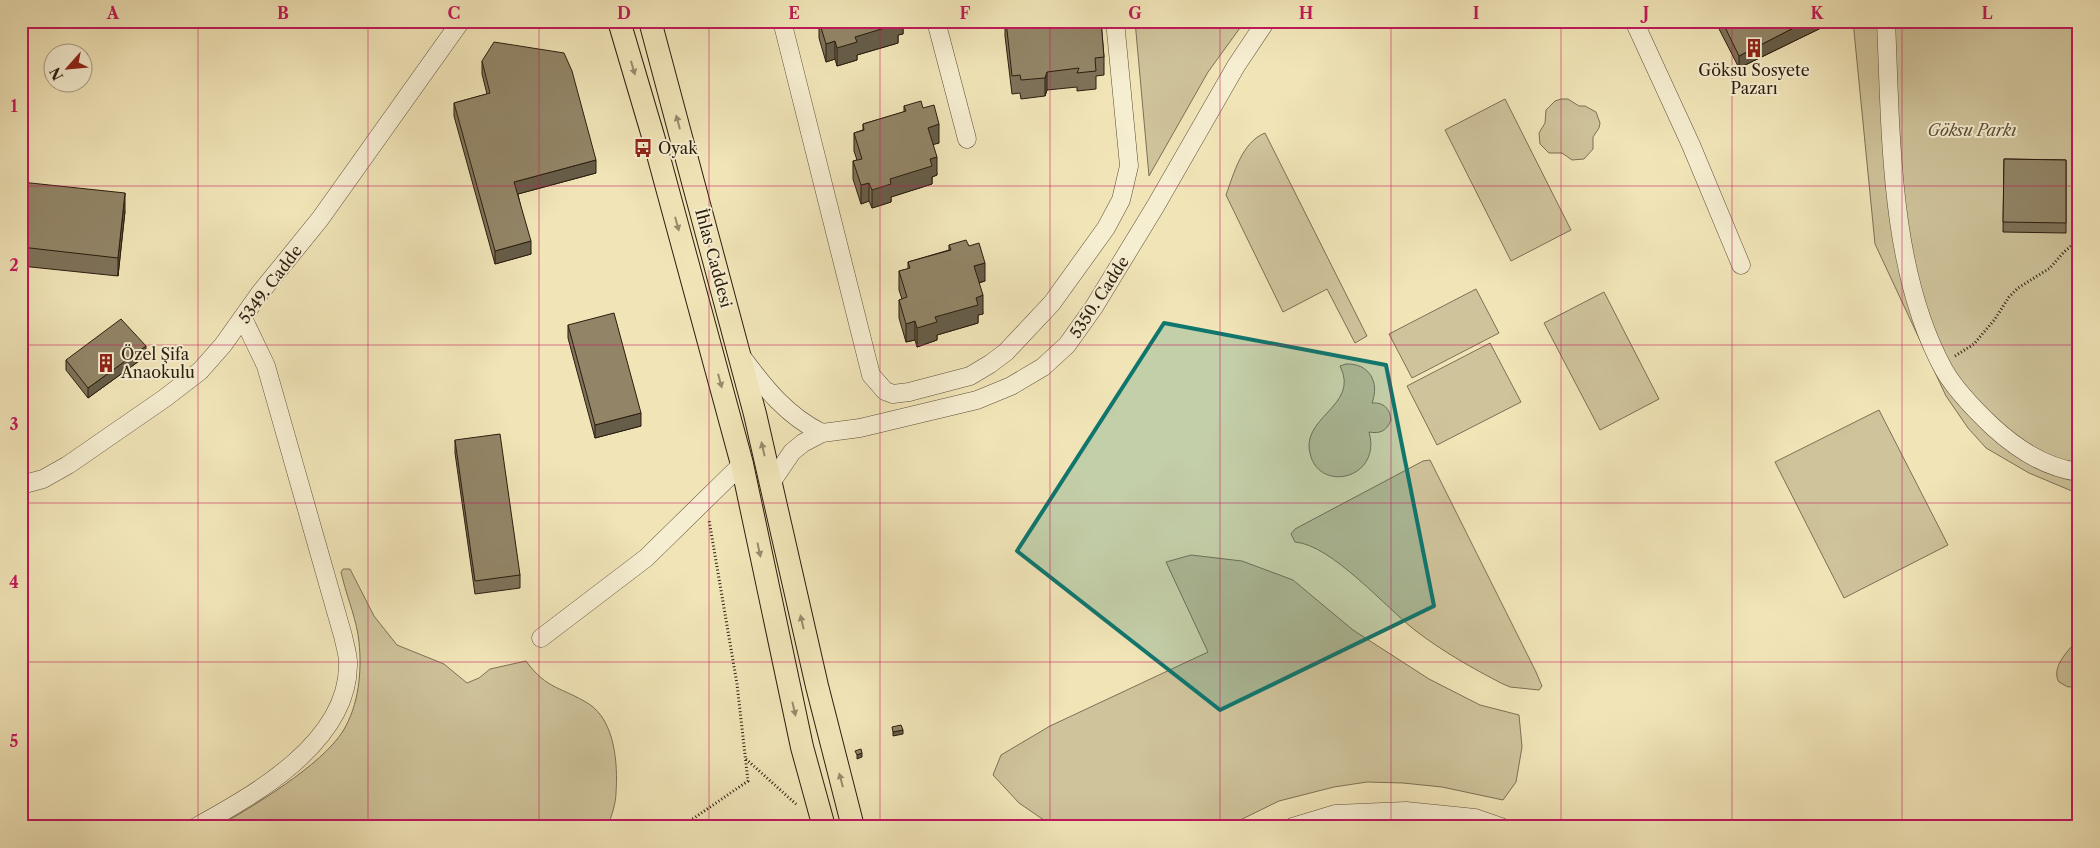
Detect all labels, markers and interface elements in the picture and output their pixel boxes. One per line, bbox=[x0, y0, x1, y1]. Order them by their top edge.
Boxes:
text: A bbox=[106, 3, 120, 23]
text: B bbox=[277, 3, 289, 23]
text: C bbox=[448, 3, 460, 23]
text: D bbox=[617, 3, 631, 23]
text: E bbox=[788, 3, 800, 23]
text: F bbox=[960, 3, 971, 23]
text: G bbox=[1128, 3, 1142, 23]
text: H bbox=[1299, 3, 1313, 23]
text: I bbox=[1473, 3, 1480, 23]
text: J bbox=[1640, 3, 1649, 23]
text: K bbox=[1811, 3, 1825, 23]
text: L bbox=[1981, 3, 1993, 23]
building icon: Göksu Sosyete Pazarı bbox=[1743, 37, 1765, 59]
north arrow bbox=[42, 42, 92, 92]
one-way arrow bbox=[630, 60, 638, 75]
place label: Göksu Sosyete Pazarı bbox=[1698, 60, 1810, 98]
text: N bbox=[46, 64, 67, 83]
text: 1 bbox=[10, 96, 18, 116]
one-way arrow bbox=[674, 115, 682, 130]
park label: Göksu Parkı bbox=[1927, 120, 2017, 140]
bus stop icon: Oyak bbox=[632, 137, 654, 159]
place label: Oyak bbox=[658, 138, 698, 158]
street label: İhlas Caddesi bbox=[691, 206, 737, 310]
one-way arrow bbox=[673, 217, 681, 232]
street label: 5349. Cadde bbox=[234, 241, 306, 327]
street label: 5350. Cadde bbox=[1065, 252, 1133, 342]
text: 2 bbox=[9, 255, 19, 275]
place label: Özel Şifa Anaokulu bbox=[120, 344, 195, 382]
building icon: Özel Şifa Anaokulu bbox=[95, 352, 117, 374]
one-way arrow bbox=[716, 374, 724, 389]
text: 3 bbox=[9, 414, 19, 434]
one-way arrow bbox=[759, 441, 767, 456]
one-way arrow bbox=[756, 542, 764, 558]
text: 4 bbox=[9, 572, 19, 592]
one-way arrow bbox=[798, 614, 806, 629]
one-way arrow bbox=[790, 701, 798, 716]
text: 5 bbox=[10, 731, 19, 751]
one-way arrow bbox=[837, 772, 845, 787]

